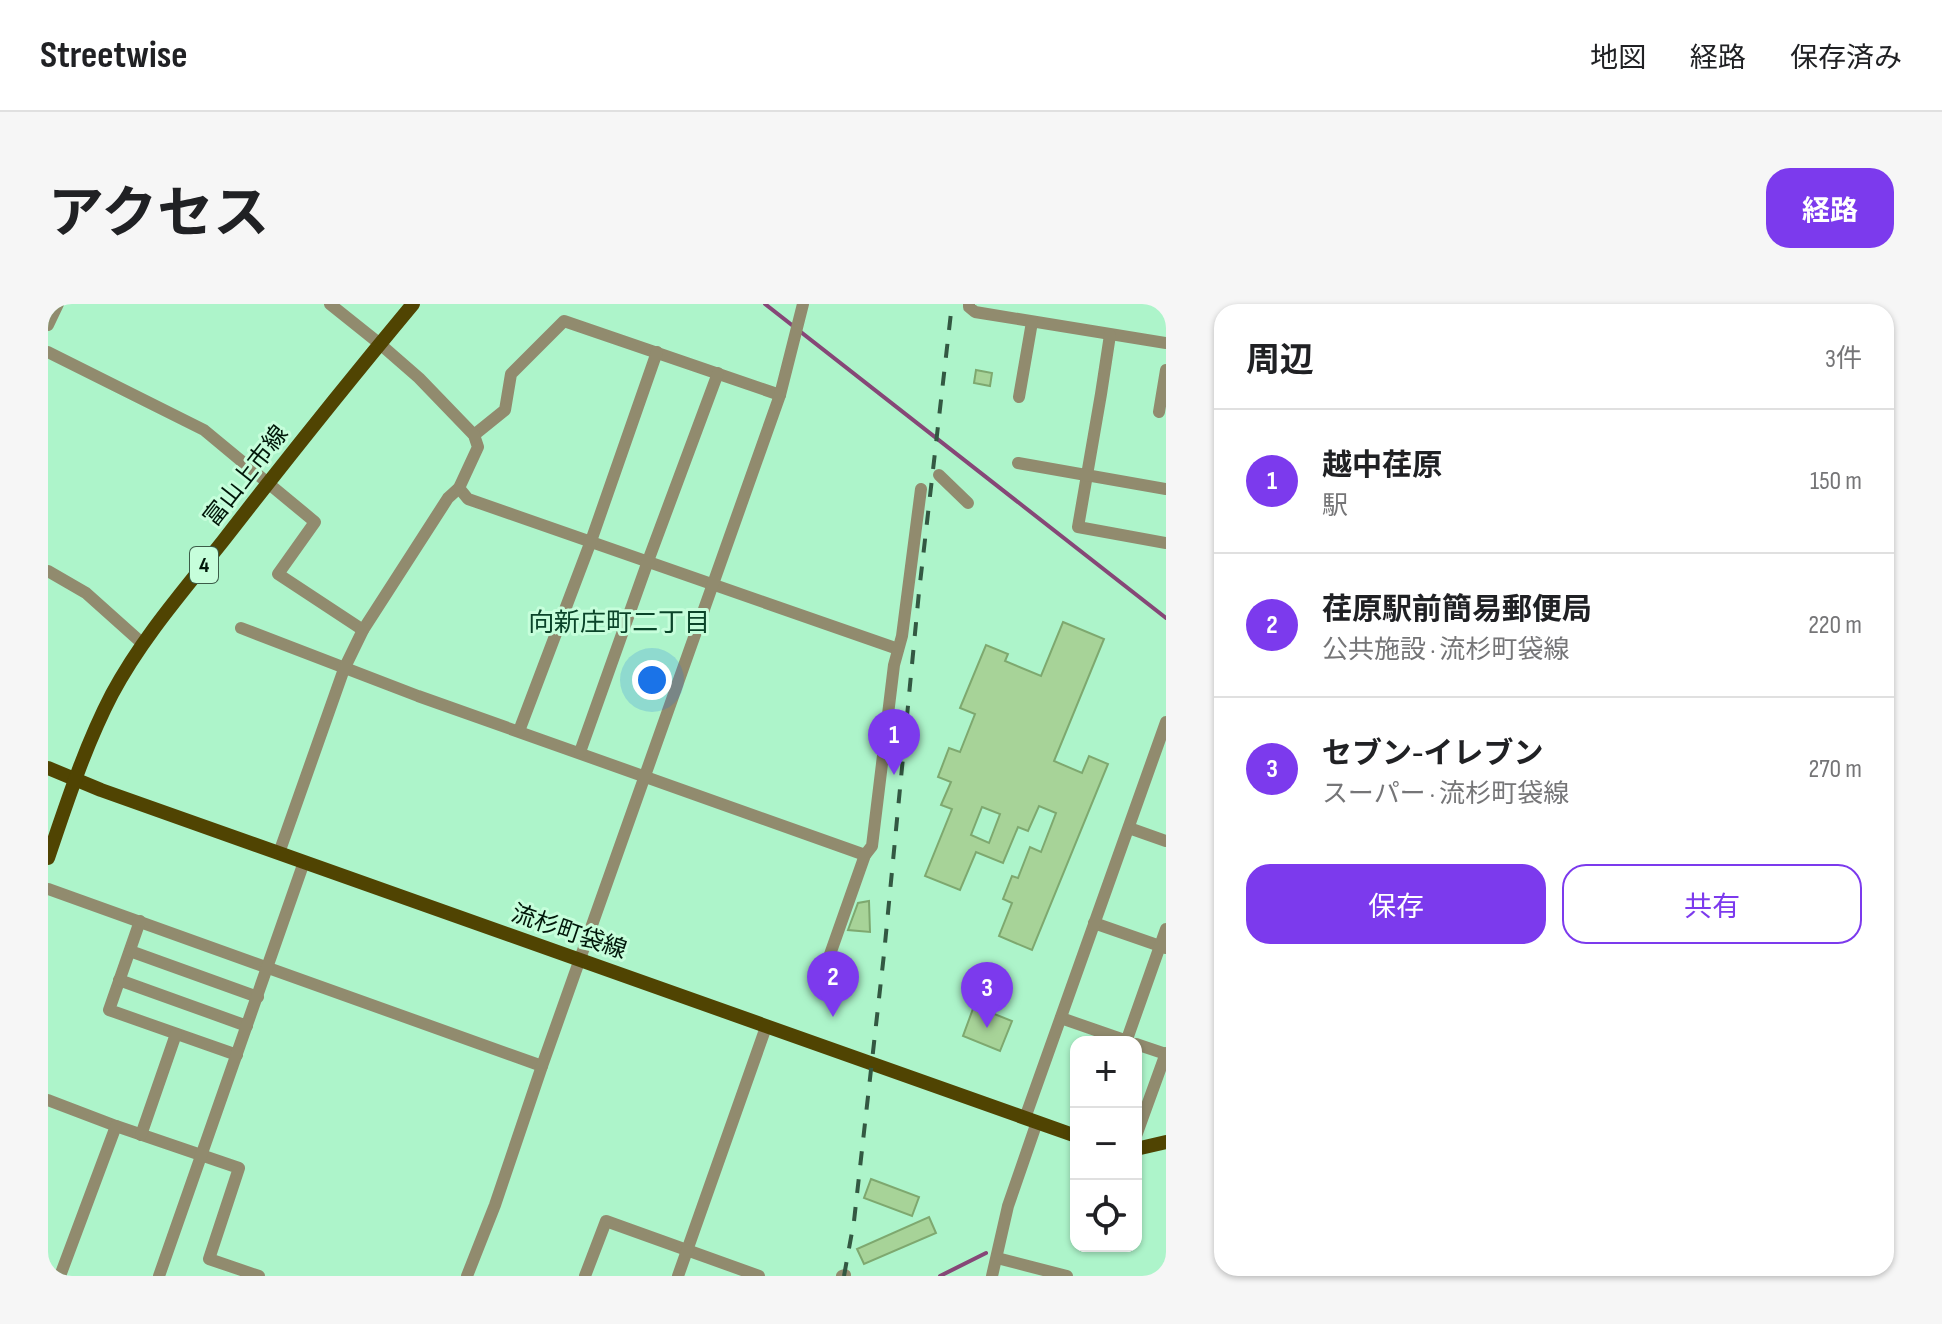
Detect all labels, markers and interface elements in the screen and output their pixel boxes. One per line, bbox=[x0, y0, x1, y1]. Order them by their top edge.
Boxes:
text: Streetwise bbox=[40, 33, 188, 78]
text: 地図 bbox=[1590, 42, 1646, 75]
text: 経路 bbox=[1690, 42, 1746, 75]
text: 保存済み bbox=[1790, 42, 1902, 75]
button: 経路 bbox=[1766, 168, 1894, 248]
text: アクセス bbox=[48, 182, 269, 249]
text: 周辺 bbox=[1246, 340, 1314, 381]
text: 3件 bbox=[1825, 344, 1862, 375]
street label: 富山上市線 bbox=[198, 420, 294, 532]
text: 越中荏原 bbox=[1322, 448, 1442, 484]
text: 1 bbox=[1267, 466, 1277, 497]
text: 150 m bbox=[1810, 466, 1862, 497]
text: 駅 bbox=[1322, 491, 1348, 522]
road number: 4 bbox=[190, 547, 218, 583]
text: 荏原駅前簡易郵便局 bbox=[1322, 592, 1592, 628]
district label: 向新庄町二丁目 bbox=[528, 608, 710, 639]
text: 2 bbox=[1266, 610, 1278, 641]
text: 220 m bbox=[1808, 610, 1862, 641]
text: 公共施設 · 流杉町袋線 bbox=[1322, 635, 1569, 666]
your location bbox=[632, 660, 672, 700]
pin: 1 bbox=[868, 709, 920, 775]
text: セブン-イレブン bbox=[1322, 736, 1544, 772]
text: 3 bbox=[1266, 754, 1278, 785]
text: 270 m bbox=[1809, 754, 1862, 785]
text: スーパー · 流杉町袋線 bbox=[1322, 779, 1569, 810]
button: 保存 bbox=[1246, 864, 1546, 944]
button: 共有 bbox=[1562, 864, 1862, 944]
street label: 流杉町袋線 bbox=[508, 899, 630, 965]
pin: 2 bbox=[807, 951, 859, 1017]
pin: 3 bbox=[961, 962, 1013, 1028]
map controls bbox=[1070, 1036, 1142, 1252]
button: + bbox=[1070, 1036, 1142, 1108]
button: − bbox=[1070, 1108, 1142, 1180]
button: locate bbox=[1070, 1180, 1142, 1252]

